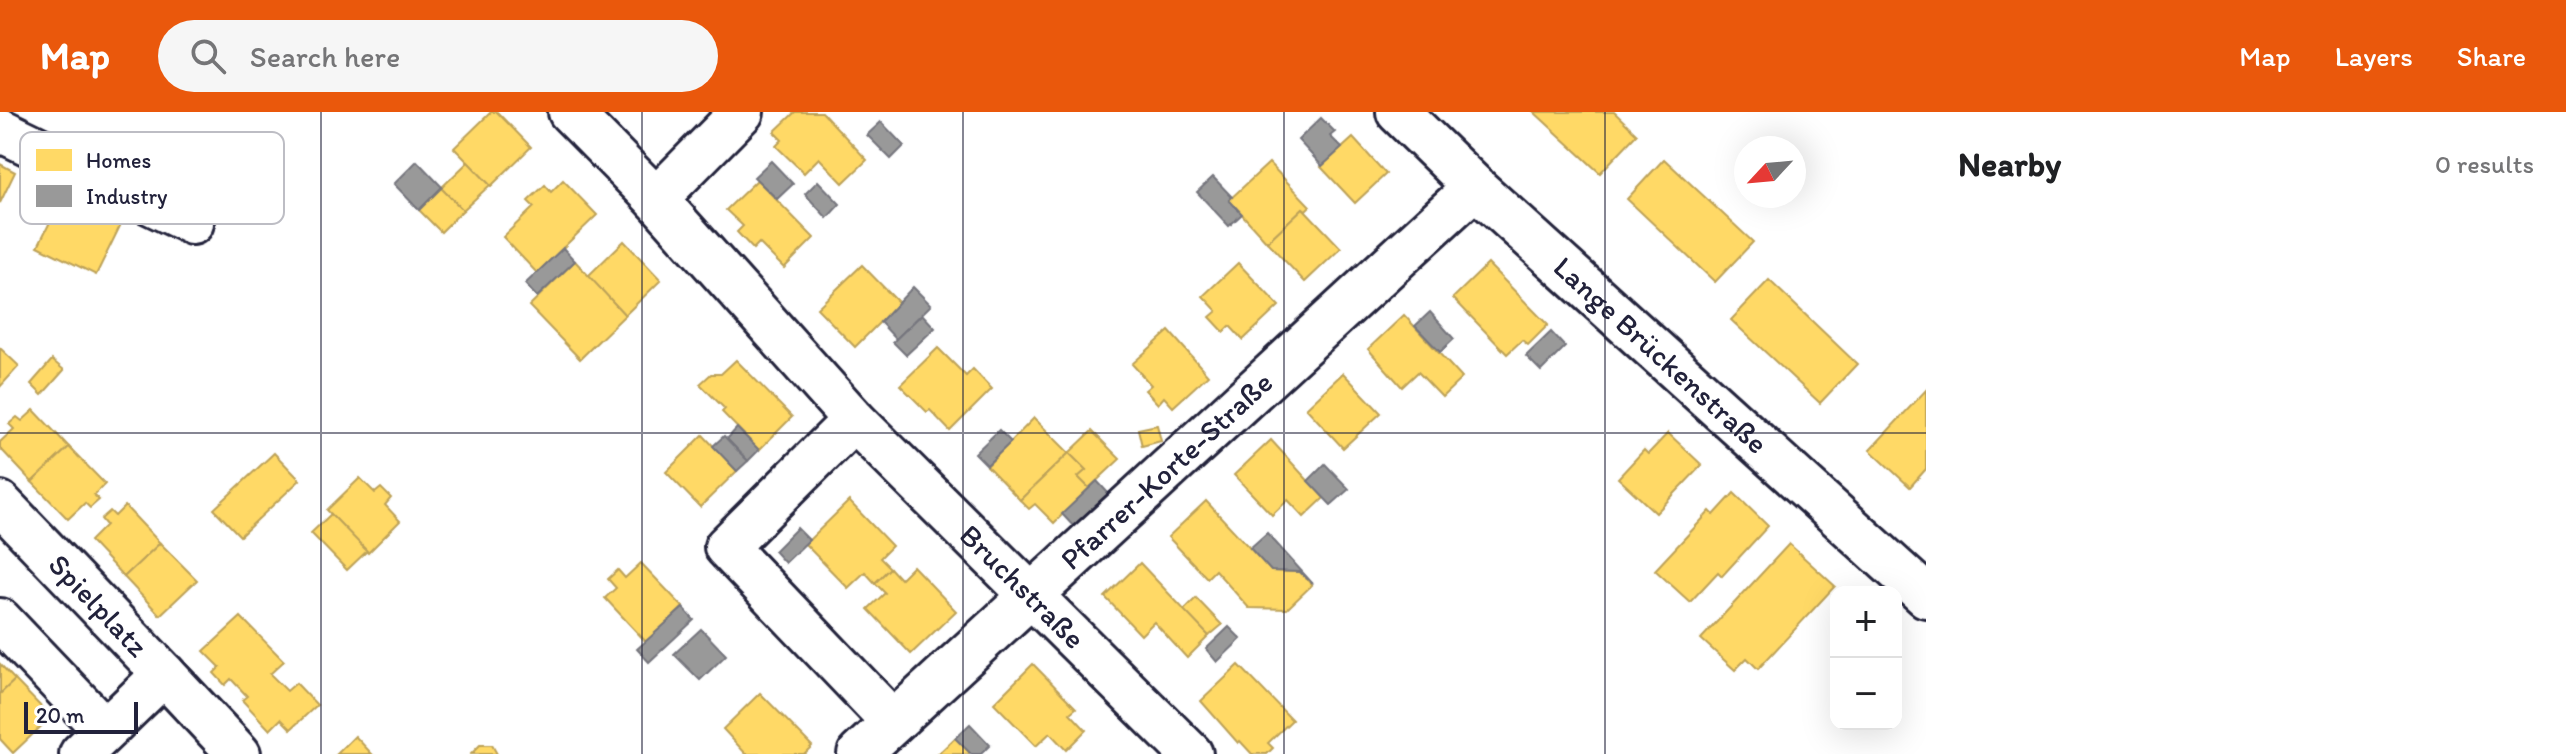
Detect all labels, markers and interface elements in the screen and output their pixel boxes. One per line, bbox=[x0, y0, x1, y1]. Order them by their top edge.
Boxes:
search box bbox=[158, 20, 718, 92]
text: Map bbox=[40, 33, 110, 79]
icon: search bbox=[186, 34, 230, 78]
text: Search here bbox=[250, 38, 400, 75]
text: Map bbox=[2239, 39, 2291, 73]
text: Layers bbox=[2335, 39, 2413, 73]
text: Share bbox=[2457, 39, 2526, 73]
legend bbox=[20, 132, 284, 224]
north arrow bbox=[1734, 136, 1806, 208]
text: Nearby bbox=[1958, 144, 2061, 185]
text: Homes bbox=[86, 147, 151, 174]
text: 0 results bbox=[2435, 148, 2534, 180]
text: Industry bbox=[86, 183, 168, 210]
street label: Lange Brückenstraße bbox=[1546, 248, 1776, 461]
street label: Pfarrer-Korte-Straße bbox=[1052, 364, 1280, 577]
street label: Bruchstraße bbox=[952, 516, 1093, 656]
street label: Spielplatz bbox=[41, 546, 156, 664]
map controls bbox=[1830, 586, 1902, 730]
button: + bbox=[1830, 586, 1902, 658]
button: − bbox=[1830, 658, 1902, 730]
scale bar bbox=[24, 698, 138, 734]
text: 20 m bbox=[36, 702, 85, 729]

